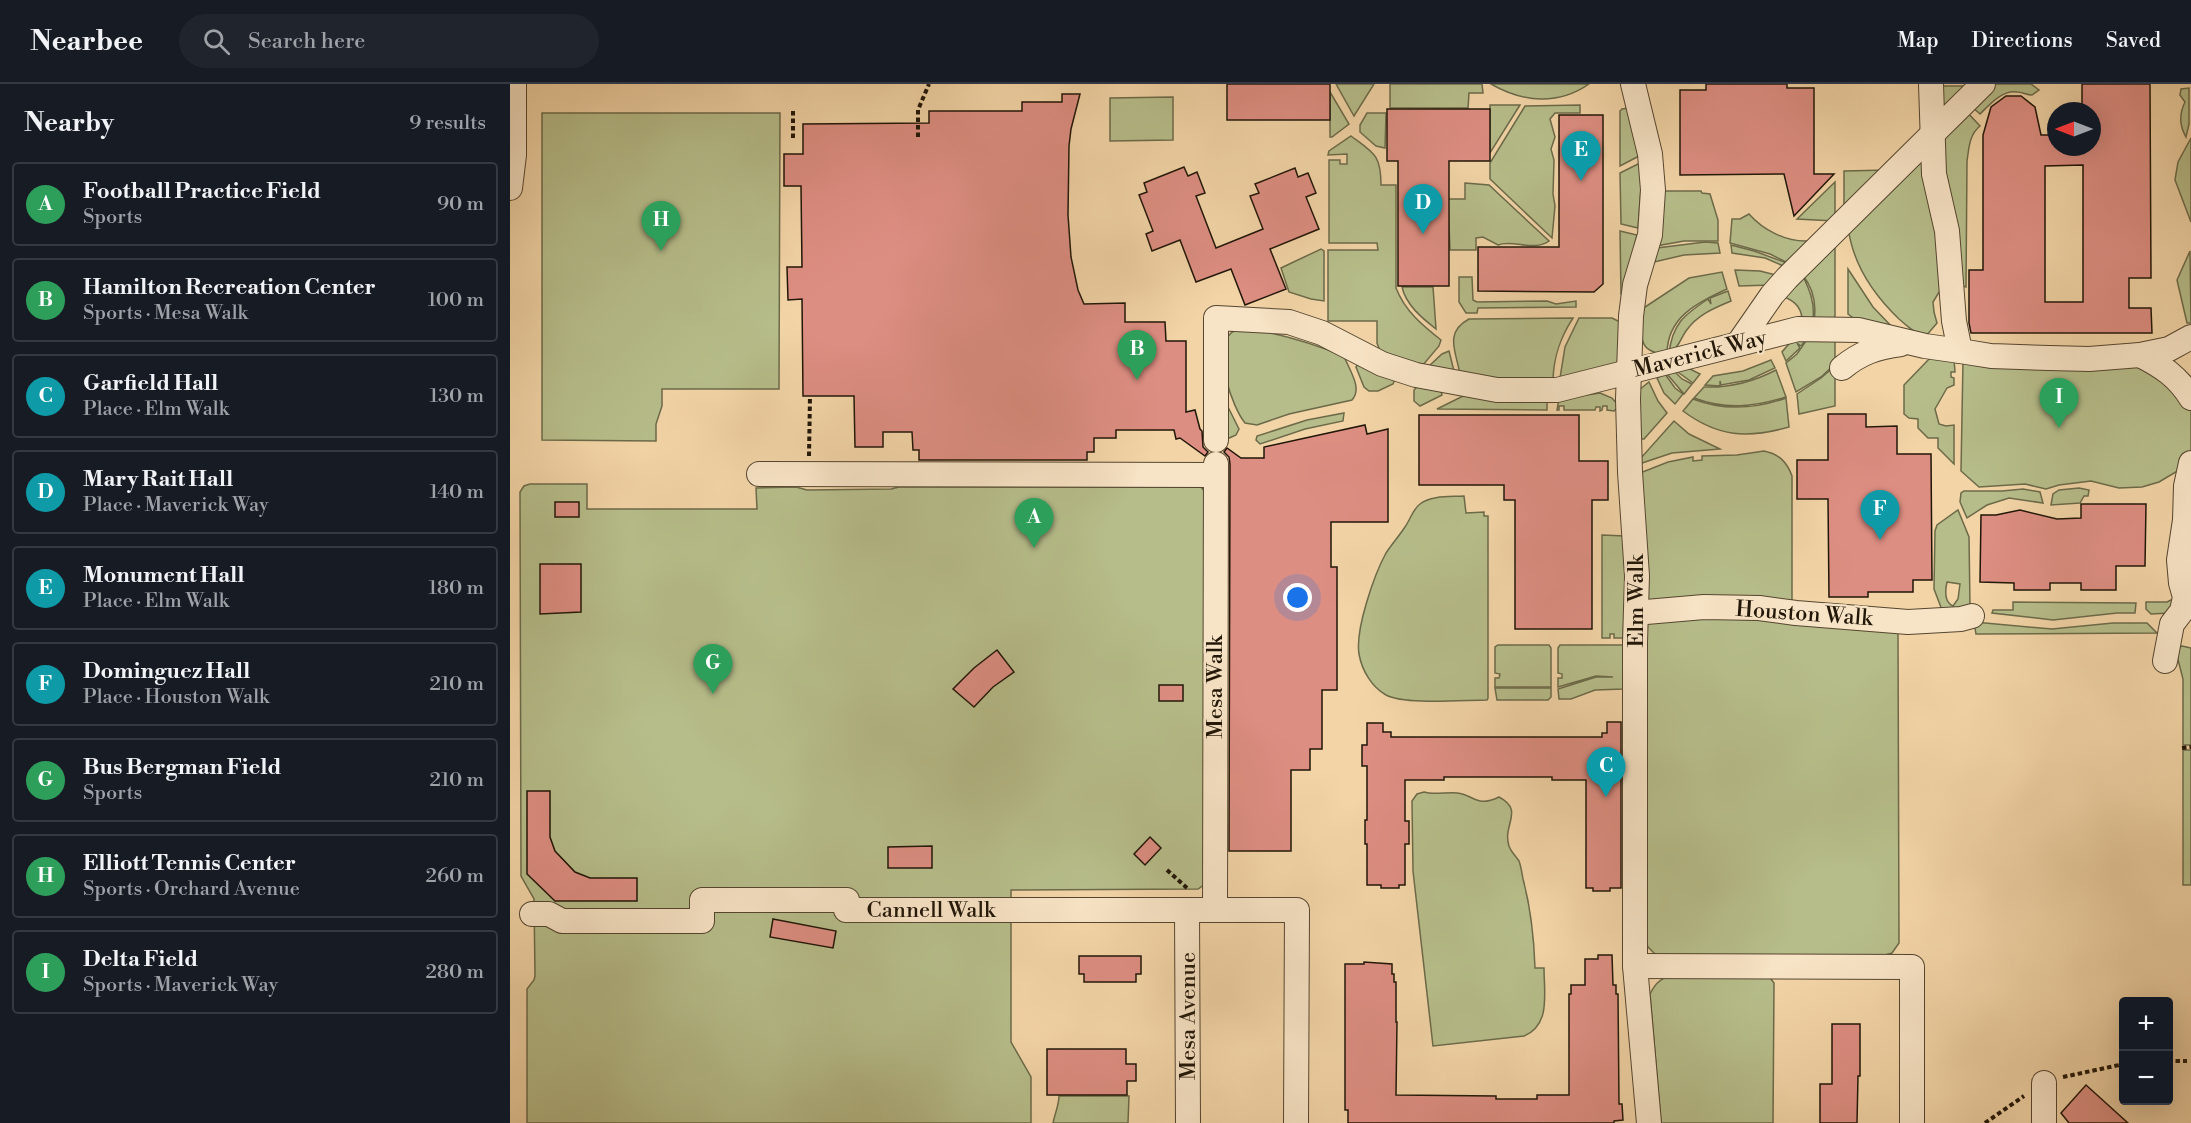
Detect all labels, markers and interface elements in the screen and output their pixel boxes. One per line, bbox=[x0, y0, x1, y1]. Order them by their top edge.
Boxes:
search box bbox=[179, 14, 599, 68]
text: Nearbee bbox=[30, 24, 143, 59]
icon: search bbox=[200, 25, 233, 58]
text: Search here bbox=[248, 28, 365, 55]
text: Map bbox=[1897, 28, 1939, 54]
text: Directions bbox=[1972, 28, 2073, 54]
text: Saved bbox=[2106, 28, 2161, 54]
north arrow bbox=[2047, 102, 2101, 156]
text: Nearby bbox=[24, 107, 114, 139]
text: 9 results bbox=[409, 111, 486, 136]
pin: E bbox=[1562, 132, 1600, 181]
text: Football Practice Field bbox=[83, 178, 321, 205]
pin: D bbox=[1404, 184, 1442, 234]
text: A bbox=[38, 192, 53, 217]
text: 90 m bbox=[437, 192, 484, 217]
pin: H bbox=[642, 202, 680, 251]
text: Sports bbox=[83, 205, 142, 230]
text: Hamilton Recreation Center bbox=[83, 274, 376, 301]
text: B bbox=[38, 288, 53, 313]
text: 100 m bbox=[428, 288, 484, 313]
text: Sports · Mesa Walk bbox=[83, 301, 248, 326]
street label: Maverick Way bbox=[1630, 324, 1770, 384]
pin: B bbox=[1118, 330, 1156, 380]
text: Garfield Hall bbox=[83, 370, 218, 397]
pin: I bbox=[2040, 378, 2078, 428]
text: C bbox=[38, 384, 53, 409]
text: 130 m bbox=[429, 384, 484, 409]
text: Place · Elm Walk bbox=[83, 397, 229, 422]
text: Mary Rait Hall bbox=[83, 466, 233, 493]
text: D bbox=[38, 480, 53, 505]
text: 140 m bbox=[429, 480, 484, 505]
pin: F bbox=[1860, 490, 1900, 540]
text: Place · Maverick Way bbox=[83, 493, 269, 518]
pin: A bbox=[1014, 498, 1054, 548]
street label: Elm Walk bbox=[1623, 553, 1650, 648]
text: Monument Hall bbox=[83, 562, 245, 589]
text: E bbox=[39, 576, 52, 601]
text: 180 m bbox=[429, 576, 484, 601]
your location bbox=[1283, 583, 1312, 612]
text: Place · Elm Walk bbox=[83, 589, 229, 614]
street label: Houston Walk bbox=[1734, 596, 1875, 632]
street label: Mesa Walk bbox=[1202, 634, 1229, 739]
pin: G bbox=[694, 644, 732, 694]
text: Dominguez Hall bbox=[83, 658, 250, 685]
text: F bbox=[38, 672, 53, 697]
text: 210 m bbox=[429, 672, 484, 697]
text: Place · Houston Walk bbox=[83, 685, 270, 710]
pin: C bbox=[1586, 748, 1626, 797]
text: Bus Bergman Field bbox=[83, 754, 281, 781]
text: G bbox=[38, 768, 53, 793]
text: 210 m bbox=[429, 768, 484, 793]
text: Sports bbox=[83, 781, 142, 806]
text: Elliott Tennis Center bbox=[83, 850, 296, 877]
text: H bbox=[37, 864, 54, 889]
text: 260 m bbox=[426, 864, 484, 889]
text: Sports · Orchard Avenue bbox=[83, 877, 300, 902]
street label: Cannell Walk bbox=[867, 897, 997, 924]
text: Delta Field bbox=[83, 946, 198, 973]
street label: Mesa Avenue bbox=[1175, 952, 1202, 1080]
text: I bbox=[42, 960, 49, 985]
text: 280 m bbox=[425, 960, 484, 985]
text: Sports · Maverick Way bbox=[83, 973, 278, 998]
map controls bbox=[2119, 997, 2173, 1105]
button: + bbox=[2119, 997, 2173, 1051]
button: − bbox=[2119, 1051, 2173, 1105]

